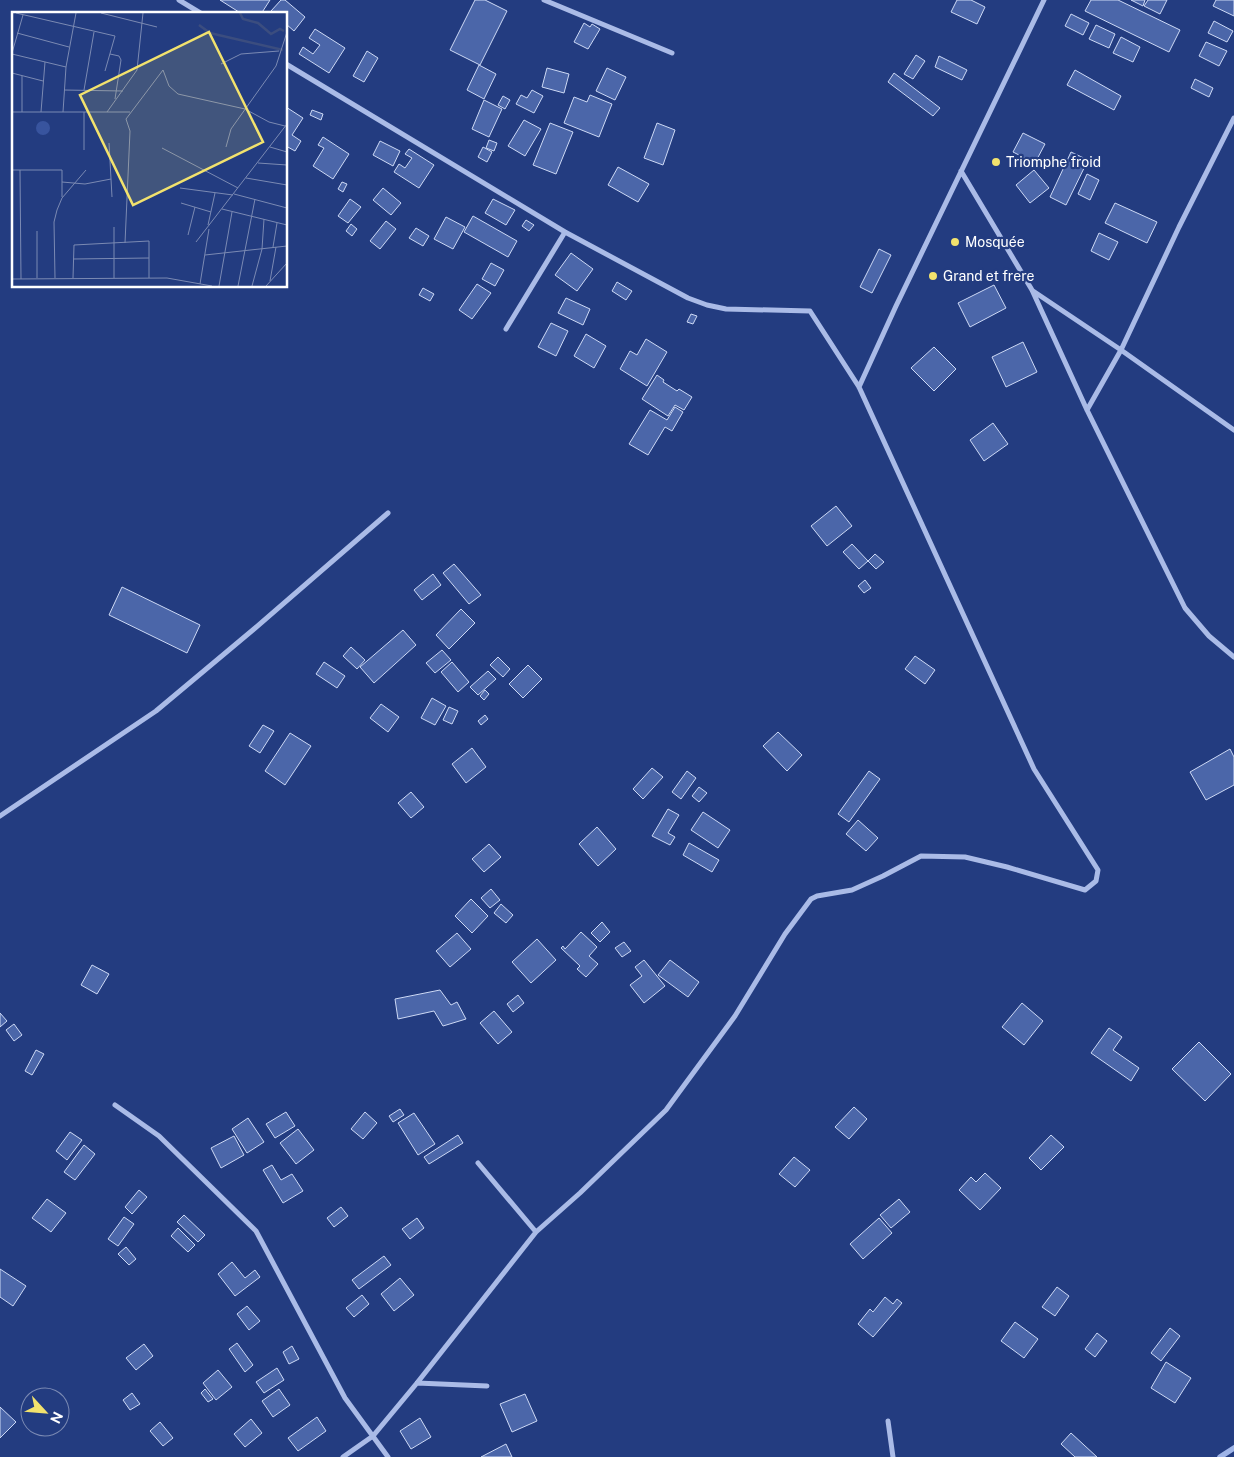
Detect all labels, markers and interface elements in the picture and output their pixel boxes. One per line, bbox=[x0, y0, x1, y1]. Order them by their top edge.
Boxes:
inset map bbox=[12, 12, 288, 288]
place label: Triomphe froid bbox=[1006, 154, 1101, 170]
marker: Triomphe froid bbox=[990, 156, 1002, 168]
place label: Mosquée bbox=[965, 234, 1025, 250]
marker: Mosquée bbox=[949, 236, 961, 248]
place label: Grand et frere bbox=[943, 268, 1035, 284]
marker: Grand et frere bbox=[927, 270, 939, 282]
north arrow bbox=[20, 1387, 70, 1437]
text: N bbox=[47, 1409, 66, 1426]

